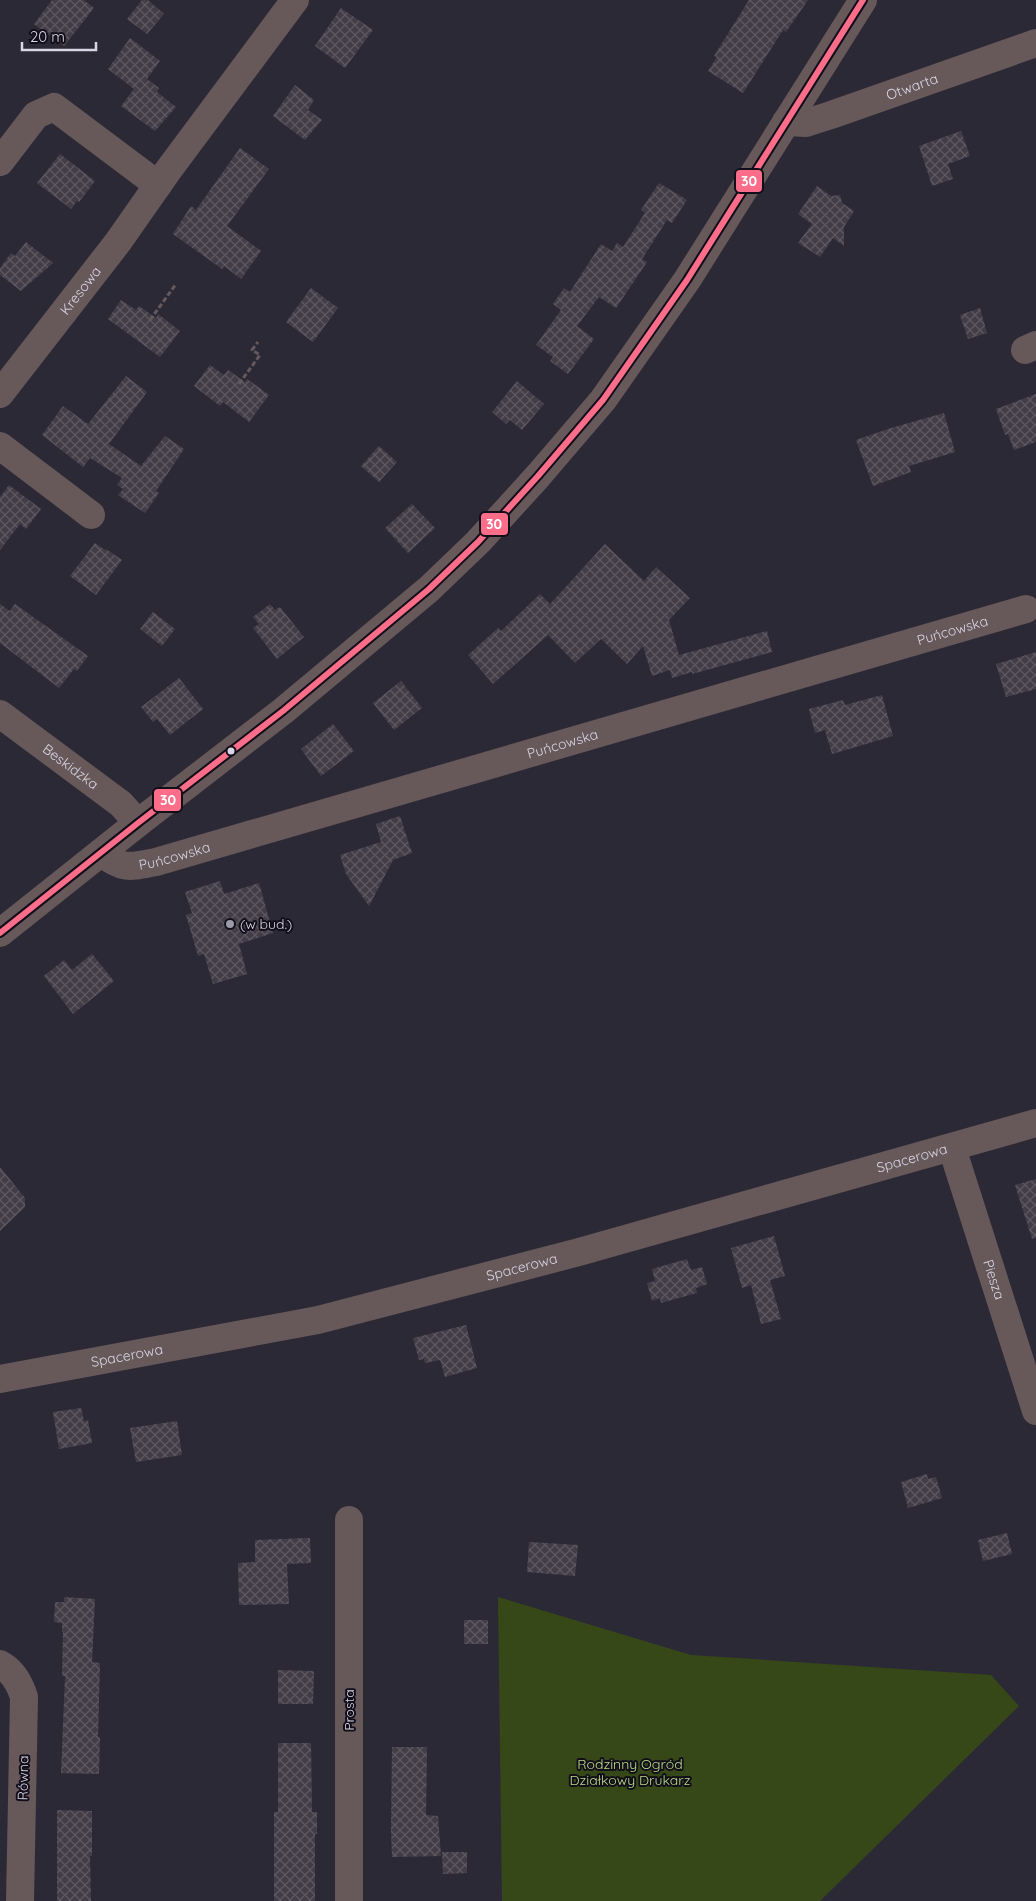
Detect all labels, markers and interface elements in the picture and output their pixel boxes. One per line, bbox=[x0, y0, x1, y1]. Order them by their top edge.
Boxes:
scale bar bbox=[22, 20, 96, 52]
text: 20 m bbox=[30, 27, 65, 46]
street label: Otwarta bbox=[884, 69, 940, 104]
line badge: 30 bbox=[735, 169, 763, 193]
text: 30 bbox=[741, 172, 757, 190]
street label: Kresowa bbox=[56, 263, 105, 318]
line badge: 30 bbox=[480, 512, 509, 536]
text: 30 bbox=[486, 515, 502, 533]
street label: Puńcowska bbox=[915, 612, 990, 649]
street label: Puńcowska bbox=[525, 725, 600, 763]
street label: Beskidzka bbox=[39, 740, 102, 793]
unlabelled marker bbox=[226, 746, 236, 756]
line badge: 30 bbox=[153, 788, 182, 812]
text: 30 bbox=[160, 791, 176, 809]
street label: Puńcowska bbox=[137, 838, 212, 874]
place label: (w bud.) bbox=[240, 915, 292, 933]
marker: (w bud.) bbox=[224, 918, 236, 930]
street label: Spacerowa bbox=[874, 1140, 949, 1177]
street label: Spacerowa bbox=[484, 1249, 559, 1285]
street label: Piesza bbox=[979, 1257, 1009, 1302]
street label: Spacerowa bbox=[89, 1340, 164, 1371]
street label: Prosta bbox=[340, 1689, 358, 1731]
street label: Równa bbox=[14, 1755, 32, 1801]
park label: Rodzinny Ogród Działkowy Drukarz bbox=[570, 1755, 691, 1789]

